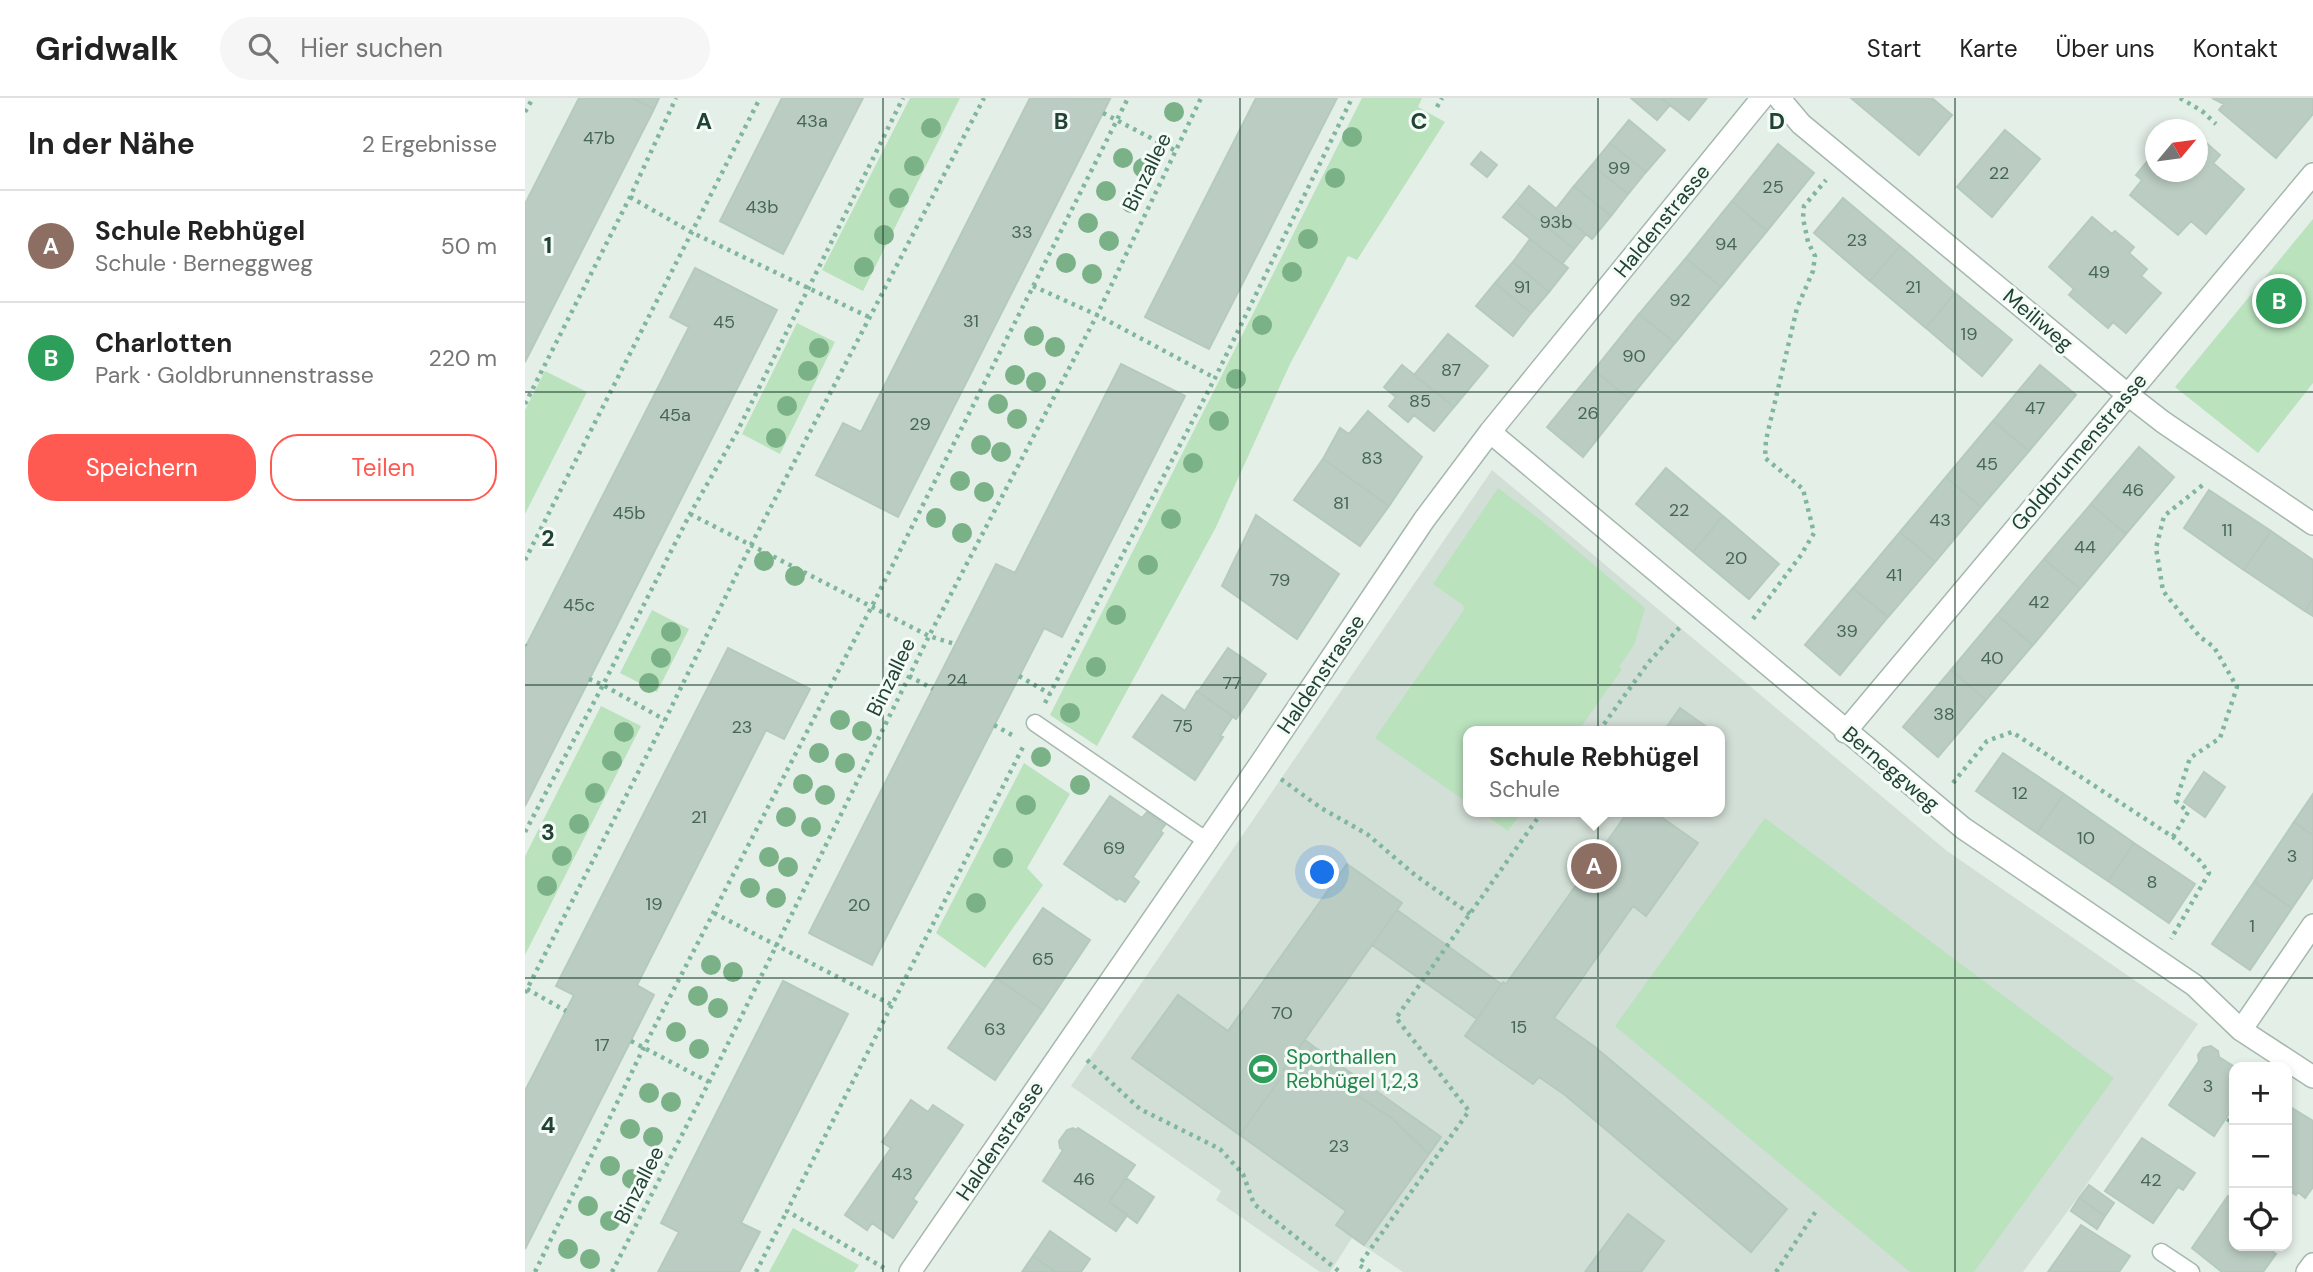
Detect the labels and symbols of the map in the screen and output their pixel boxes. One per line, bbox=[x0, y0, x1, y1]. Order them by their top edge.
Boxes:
text: A bbox=[696, 106, 712, 136]
text: B bbox=[1054, 106, 1068, 136]
text: C bbox=[1411, 106, 1427, 136]
text: D bbox=[1769, 106, 1785, 136]
house number: 43a bbox=[796, 109, 828, 133]
north arrow bbox=[2145, 119, 2208, 182]
house number: 47b bbox=[583, 126, 615, 150]
street label: Binzallee bbox=[1116, 128, 1178, 216]
house number: 99 bbox=[1608, 156, 1630, 180]
street label: Haldenstrasse bbox=[1608, 158, 1716, 283]
house number: 22 bbox=[1989, 161, 2009, 185]
house number: 25 bbox=[1762, 175, 1784, 199]
house number: 43b bbox=[746, 195, 778, 219]
house number: 93b bbox=[1540, 210, 1572, 234]
house number: 33 bbox=[1011, 220, 1033, 244]
house number: 23 bbox=[1846, 228, 1868, 252]
text: 1 bbox=[544, 230, 552, 260]
house number: 94 bbox=[1715, 232, 1737, 256]
house number: 49 bbox=[2088, 260, 2110, 284]
house number: 91 bbox=[1514, 275, 1530, 299]
house number: 21 bbox=[1905, 275, 1921, 299]
pin: B bbox=[2256, 275, 2302, 327]
street label: Meiliweg bbox=[1997, 282, 2079, 358]
house number: 92 bbox=[1669, 288, 1691, 312]
house number: 31 bbox=[963, 309, 979, 333]
house number: 45 bbox=[713, 310, 735, 334]
house number: 19 bbox=[1961, 322, 1977, 346]
house number: 90 bbox=[1622, 344, 1646, 368]
house number: 87 bbox=[1441, 358, 1461, 382]
street label: Goldbrunnenstrasse bbox=[2005, 367, 2153, 537]
house number: 85 bbox=[1409, 389, 1431, 413]
house number: 47 bbox=[2025, 396, 2045, 420]
house number: 26 bbox=[1577, 401, 1599, 425]
house number: 45a bbox=[659, 403, 691, 427]
house number: 29 bbox=[909, 412, 931, 436]
house number: 83 bbox=[1361, 446, 1383, 470]
house number: 45 bbox=[1976, 452, 1998, 476]
house number: 46 bbox=[2122, 478, 2144, 502]
house number: 81 bbox=[1333, 491, 1349, 515]
house number: 22 bbox=[1669, 498, 1689, 522]
house number: 45b bbox=[612, 501, 646, 525]
house number: 43 bbox=[1929, 508, 1951, 532]
house number: 11 bbox=[2221, 518, 2233, 542]
text: 2 bbox=[541, 523, 555, 553]
house number: 44 bbox=[2074, 535, 2096, 559]
house number: 20 bbox=[1725, 546, 1747, 570]
house number: 41 bbox=[1886, 563, 1902, 587]
house number: 79 bbox=[1270, 568, 1290, 592]
house number: 42 bbox=[2028, 590, 2050, 614]
house number: 45c bbox=[563, 593, 595, 617]
street label: Haldenstrasse bbox=[1271, 609, 1371, 739]
house number: 39 bbox=[1836, 619, 1858, 643]
street label: Binzallee bbox=[860, 633, 922, 721]
house number: 40 bbox=[1980, 646, 2004, 670]
house number: 24 bbox=[947, 668, 968, 692]
house number: 77 bbox=[1222, 671, 1242, 695]
house number: 38 bbox=[1933, 702, 1955, 726]
house number: 75 bbox=[1173, 714, 1193, 738]
house number: 23 bbox=[731, 715, 753, 739]
street label: Berneggweg bbox=[1836, 720, 1946, 818]
house number: 12 bbox=[2012, 781, 2028, 805]
house number: 21 bbox=[691, 805, 707, 829]
text: 3 bbox=[541, 817, 555, 847]
house number: 10 bbox=[2077, 826, 2095, 850]
house number: 69 bbox=[1103, 836, 1125, 860]
pin: A bbox=[1571, 840, 1617, 892]
house number: 3 bbox=[2287, 844, 2297, 868]
your location bbox=[1305, 855, 1339, 889]
house number: 8 bbox=[2147, 870, 2157, 894]
house number: 19 bbox=[646, 892, 662, 916]
house number: 20 bbox=[848, 893, 870, 917]
house number: 1 bbox=[2249, 914, 2255, 938]
house number: 65 bbox=[1032, 947, 1054, 971]
house number: 70 bbox=[1271, 1001, 1293, 1025]
house number: 15 bbox=[1511, 1015, 1527, 1039]
house number: 63 bbox=[984, 1017, 1006, 1041]
house number: 17 bbox=[594, 1033, 610, 1057]
place label: Sporthallen Rebhügel 1,2,3 bbox=[1286, 1043, 1419, 1095]
sports icon: Sporthallen Rebhügel 1,2,3 bbox=[1246, 1052, 1280, 1086]
house number: 3 bbox=[2203, 1074, 2213, 1098]
street label: Haldenstrasse bbox=[950, 1076, 1050, 1206]
text: 4 bbox=[541, 1110, 556, 1140]
house number: 23 bbox=[1328, 1134, 1350, 1158]
street label: Binzallee bbox=[607, 1141, 671, 1229]
house number: 43 bbox=[891, 1162, 913, 1186]
house number: 46 bbox=[1073, 1167, 1095, 1191]
house number: 42 bbox=[2140, 1168, 2162, 1192]

